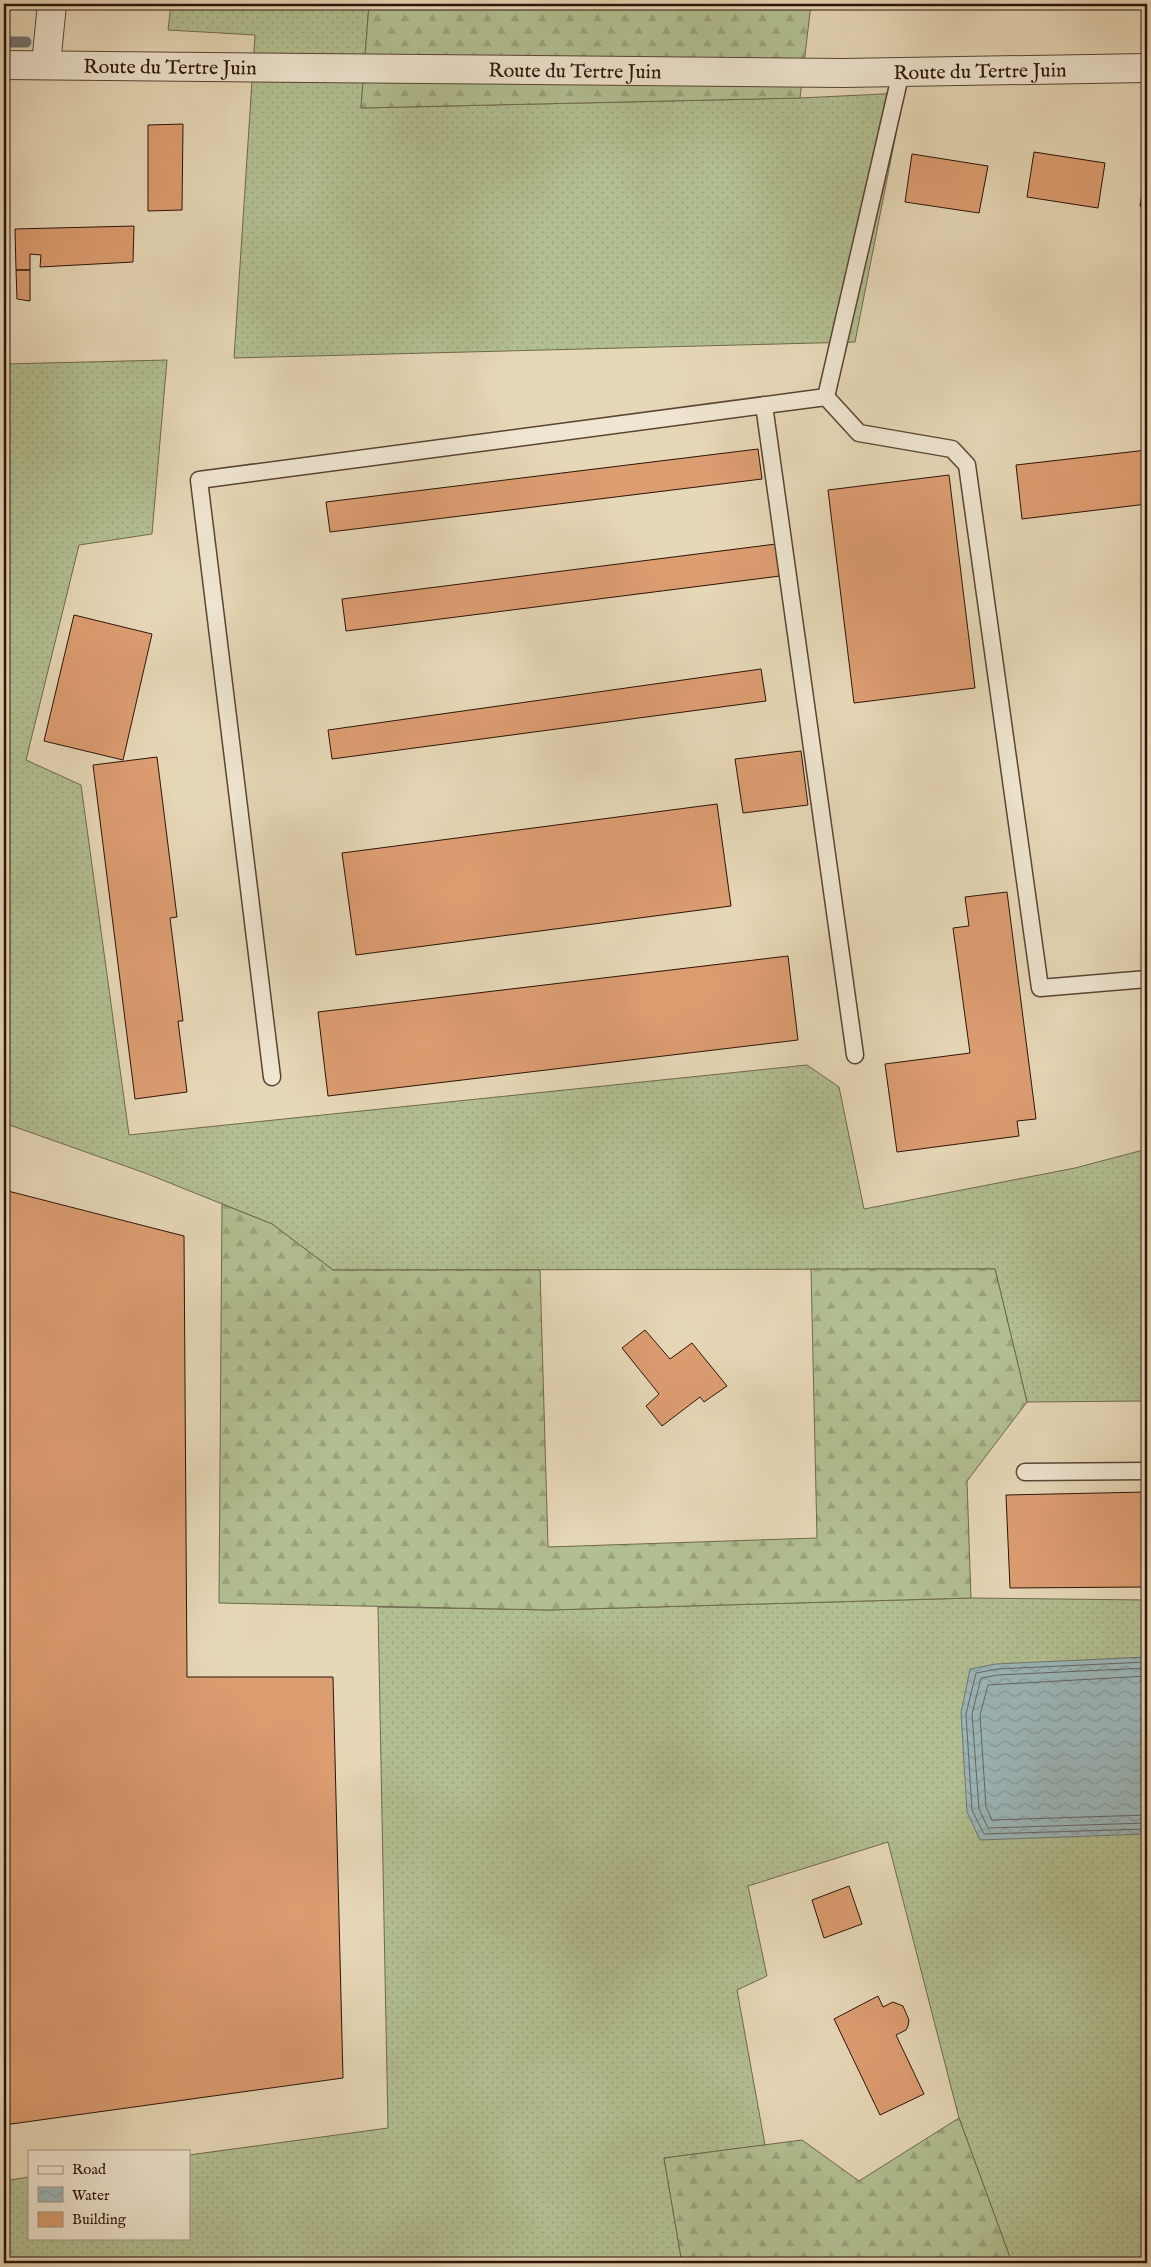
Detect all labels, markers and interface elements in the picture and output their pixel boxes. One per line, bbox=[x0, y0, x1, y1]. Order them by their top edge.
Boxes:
street label: Route du Tertre Juin bbox=[83, 55, 257, 81]
street label: Route du Tertre Juin bbox=[893, 58, 1067, 86]
street label: Route du Tertre Juin bbox=[488, 59, 662, 85]
legend bbox=[28, 2150, 190, 2240]
text: Road bbox=[72, 2160, 107, 2179]
text: Water bbox=[72, 2186, 110, 2205]
text: Building bbox=[72, 2210, 127, 2229]

